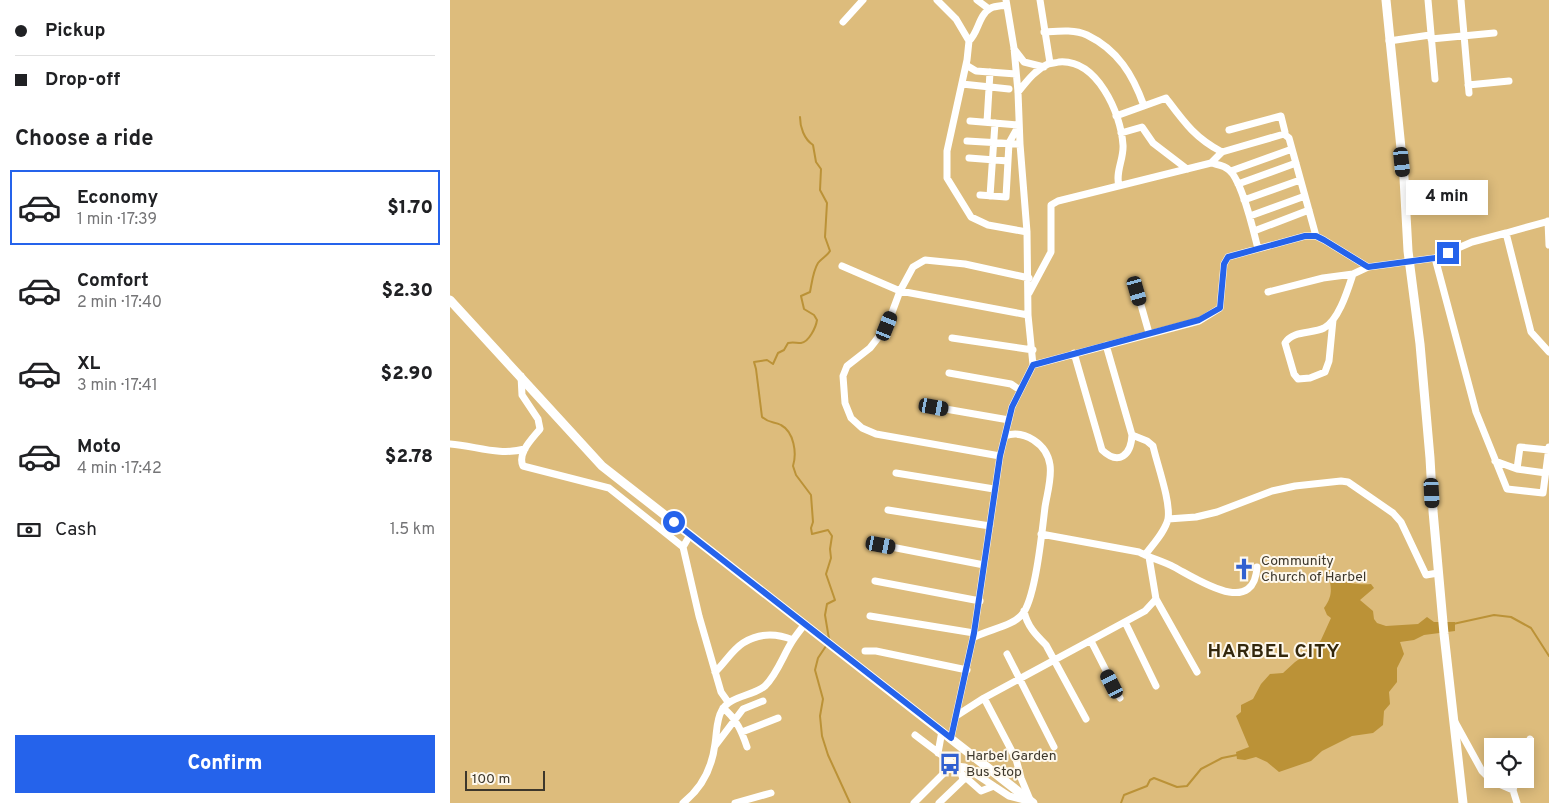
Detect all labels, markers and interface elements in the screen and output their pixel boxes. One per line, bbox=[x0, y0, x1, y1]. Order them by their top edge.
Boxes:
text: Pickup bbox=[45, 19, 105, 43]
text: Drop-off bbox=[45, 68, 120, 92]
text: Choose a ride bbox=[15, 126, 153, 153]
car bbox=[1392, 146, 1411, 178]
callout: 4 min bbox=[1407, 180, 1489, 216]
icon: car bbox=[17, 185, 62, 230]
text: Economy bbox=[77, 186, 158, 210]
text: 4 min bbox=[1426, 187, 1468, 207]
text: $1.70 bbox=[387, 196, 433, 220]
text: 1 min · 17:39 bbox=[77, 210, 157, 230]
route end bbox=[1437, 242, 1459, 264]
icon: car bbox=[17, 268, 62, 313]
text: Comfort bbox=[77, 269, 149, 293]
car bbox=[1125, 275, 1148, 307]
text: $2.30 bbox=[381, 279, 433, 303]
text: 2 min · 17:40 bbox=[77, 293, 162, 313]
car bbox=[874, 309, 899, 343]
icon: car bbox=[17, 351, 62, 396]
text: XL bbox=[77, 352, 100, 376]
text: $2.90 bbox=[381, 362, 433, 386]
text: 3 min · 17:41 bbox=[77, 376, 158, 396]
car bbox=[917, 397, 950, 417]
icon: car bbox=[17, 434, 62, 479]
text: Moto bbox=[77, 435, 121, 459]
text: $2.78 bbox=[385, 445, 433, 469]
text: 4 min · 17:42 bbox=[77, 459, 162, 479]
car bbox=[1423, 478, 1440, 508]
route start bbox=[663, 511, 685, 533]
icon: cash bbox=[15, 516, 43, 544]
text: Cash bbox=[55, 518, 97, 542]
text: 1.5 km bbox=[390, 520, 435, 540]
car bbox=[864, 535, 897, 555]
place label: Community Church of Harbel bbox=[1261, 553, 1366, 586]
church icon: Community Church of Harbel bbox=[1231, 556, 1257, 582]
district label: HARBEL CITY bbox=[1208, 640, 1340, 664]
car bbox=[1098, 667, 1125, 701]
button: Confirm bbox=[15, 735, 435, 793]
map controls bbox=[1484, 738, 1534, 788]
button: locate bbox=[1484, 738, 1534, 788]
place label: Harbel Garden Bus Stop bbox=[966, 748, 1057, 781]
bus stop icon: Harbel Garden Bus Stop bbox=[937, 751, 963, 777]
scale bar bbox=[465, 768, 545, 791]
text: 100 m bbox=[472, 771, 510, 788]

